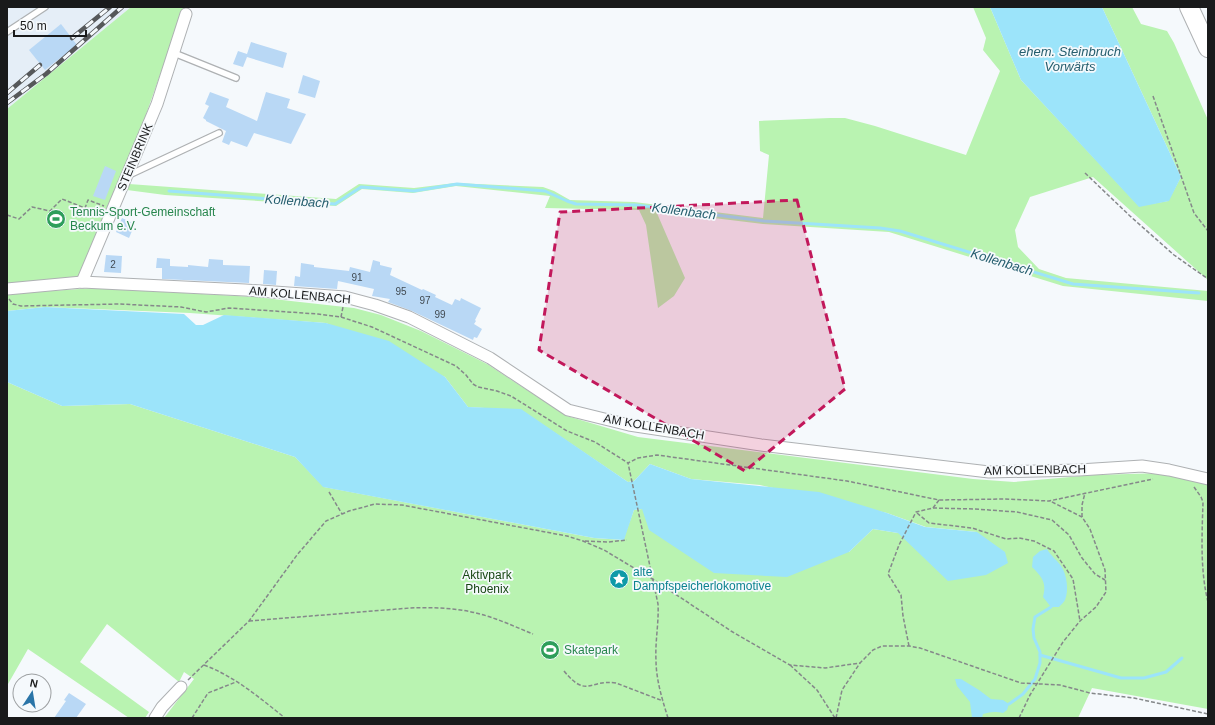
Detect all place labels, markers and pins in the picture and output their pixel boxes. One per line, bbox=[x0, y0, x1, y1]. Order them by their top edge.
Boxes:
place label: Tennis-Sport-Gemeinschaft Beckum e.V. bbox=[70, 205, 216, 233]
sports icon: Tennis-Sport-Gemeinschaft Beckum e.V. bbox=[45, 208, 67, 230]
place label: alte Dampfspeicherlokomotive bbox=[633, 565, 771, 593]
place icon: alte Dampfspeicherlokomotive bbox=[608, 568, 630, 590]
sports icon: Skatepark bbox=[539, 639, 561, 661]
place label: Skatepark bbox=[564, 643, 619, 657]

